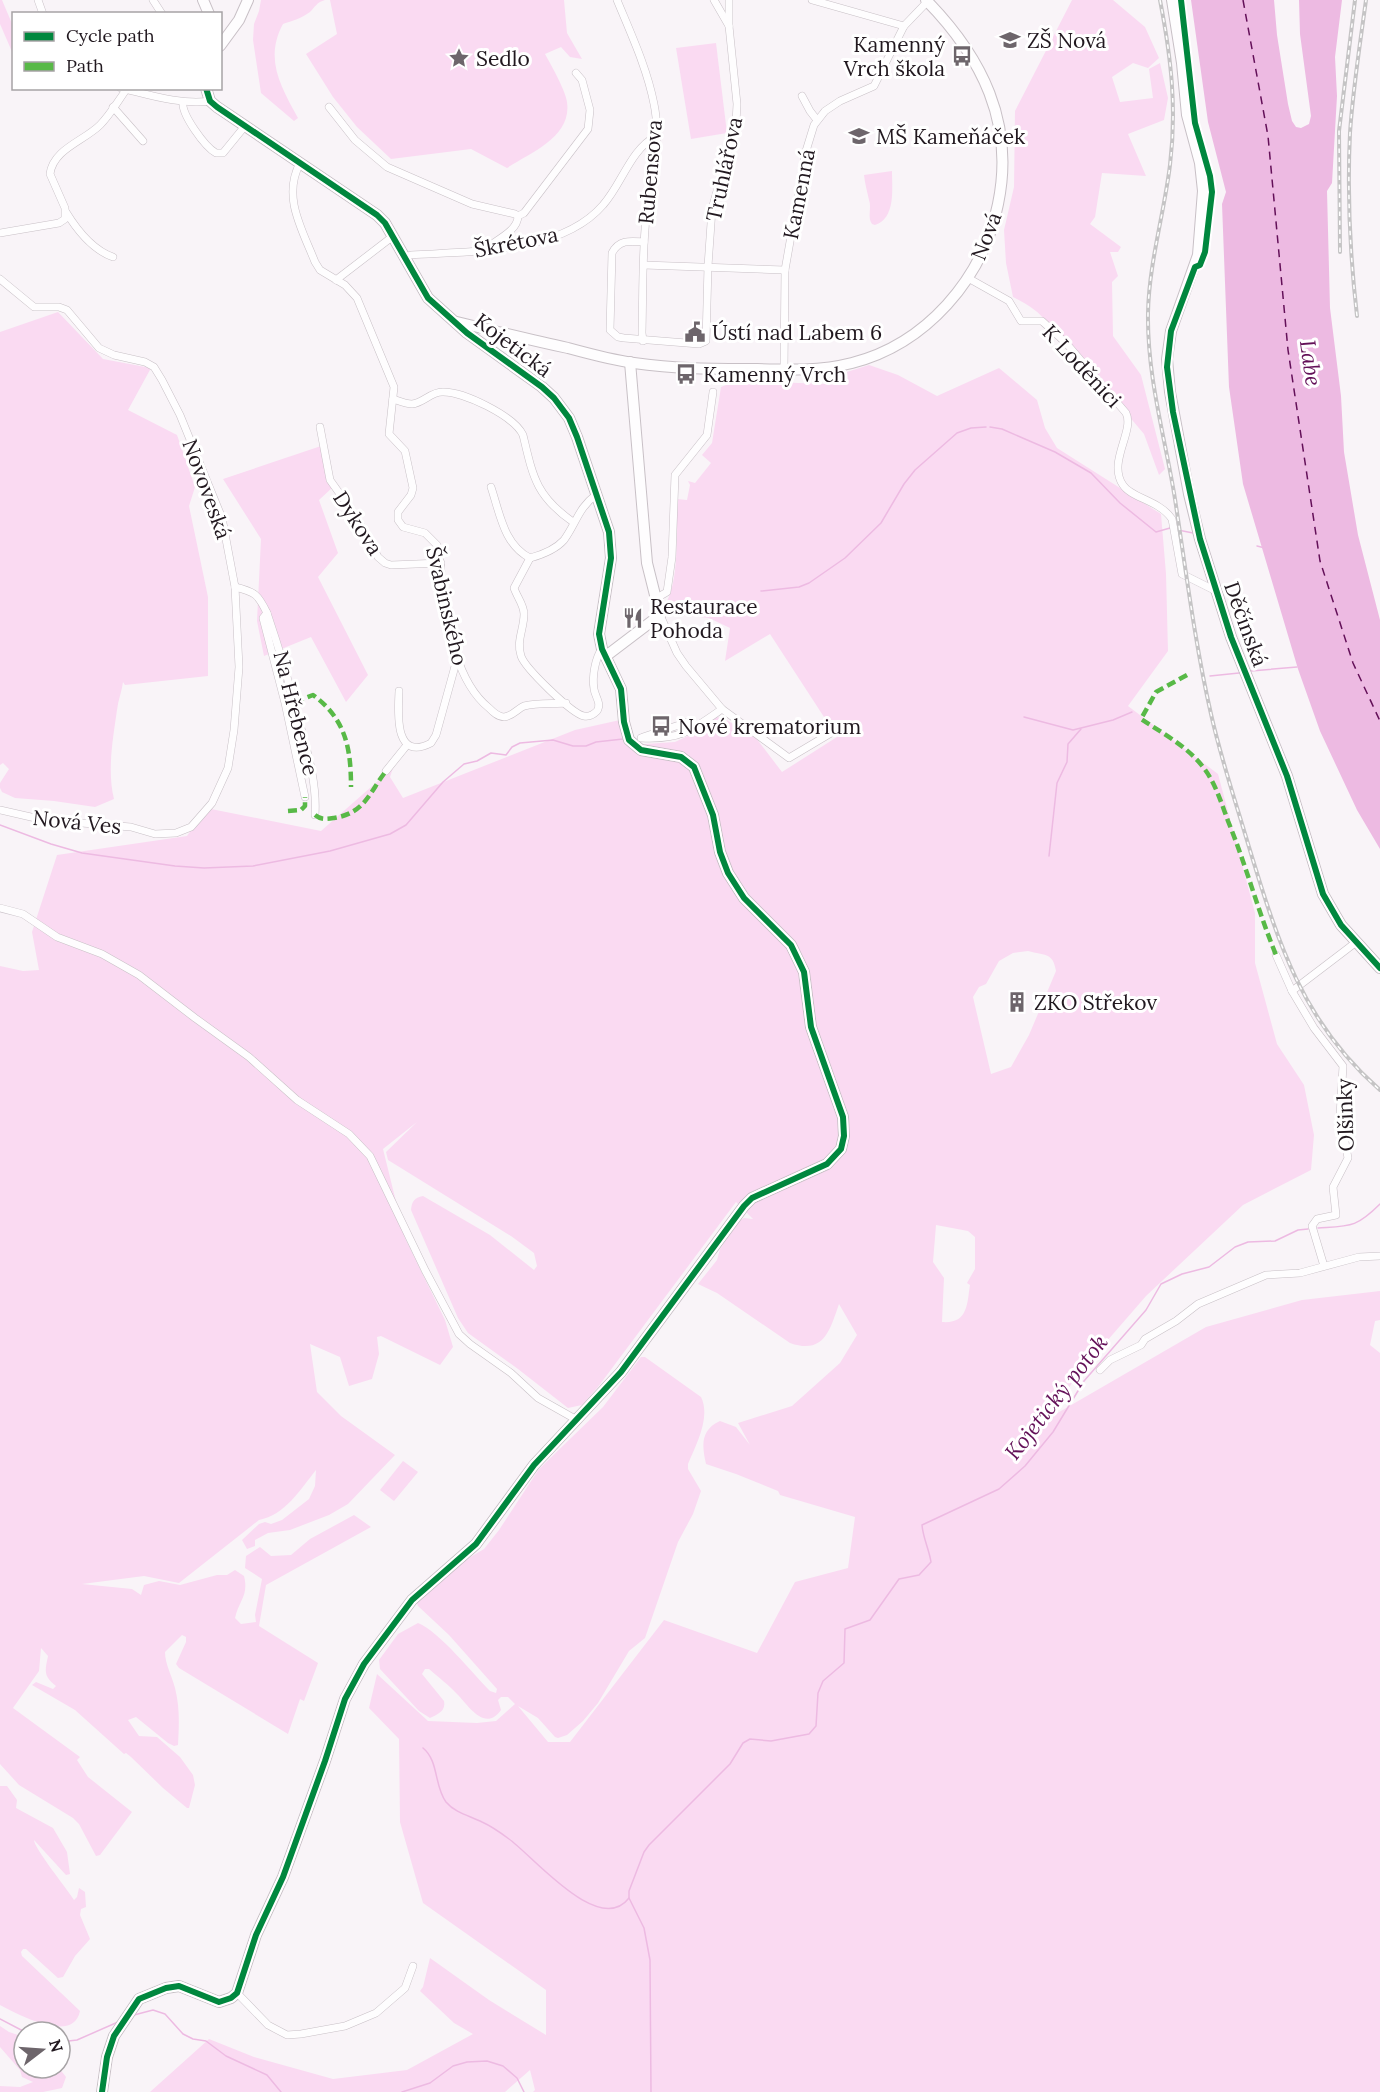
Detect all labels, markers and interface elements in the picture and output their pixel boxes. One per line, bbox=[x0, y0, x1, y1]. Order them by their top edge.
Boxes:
legend bbox=[12, 12, 222, 90]
text: Cycle path bbox=[66, 24, 155, 47]
place label: ZŠ Nová bbox=[1027, 27, 1107, 54]
school or university icon: ZŠ Nová bbox=[998, 28, 1022, 52]
place label: Kamenný Vrch škola bbox=[843, 31, 945, 82]
bus stop icon: Kamenný Vrch škola bbox=[950, 44, 974, 68]
place label: Sedlo bbox=[476, 45, 530, 72]
place icon: Sedlo bbox=[447, 46, 471, 70]
text: Path bbox=[66, 54, 104, 77]
street label: Truhlářova bbox=[700, 114, 748, 224]
street label: Rubensova bbox=[632, 118, 668, 226]
place label: MŠ Kameňáček bbox=[876, 123, 1026, 150]
school or university icon: MŠ Kameňáček bbox=[847, 124, 871, 148]
street label: Kamenná bbox=[777, 146, 821, 242]
street label: Nová bbox=[965, 208, 1007, 264]
street label: Škrétova bbox=[472, 221, 560, 263]
street label: Kojetická bbox=[469, 307, 557, 383]
place label: Ústí nad Labem 6 bbox=[712, 319, 882, 346]
street label: K Loděnici bbox=[1037, 319, 1127, 413]
public building icon: Ústí nad Labem 6 bbox=[683, 320, 707, 344]
water label: Labe bbox=[1294, 338, 1328, 388]
place label: Kamenný Vrch bbox=[703, 361, 846, 388]
bus stop icon: Kamenný Vrch bbox=[674, 362, 698, 386]
street label: Novoveská bbox=[176, 435, 238, 543]
street label: Dykova bbox=[327, 486, 389, 560]
street label: Švabinského bbox=[420, 544, 474, 668]
street label: Děčínská bbox=[1218, 578, 1274, 670]
place label: Restaurace Pohoda bbox=[650, 593, 758, 644]
restaurant icon: Restaurace Pohoda bbox=[621, 606, 645, 630]
street label: Na Hřebence bbox=[267, 648, 325, 778]
place label: Nové krematorium bbox=[678, 713, 861, 740]
bus stop icon: Nové krematorium bbox=[649, 714, 673, 738]
street label: Nová Ves bbox=[31, 804, 123, 840]
place label: ZKO Střekov bbox=[1034, 989, 1157, 1016]
building icon: ZKO Střekov bbox=[1005, 990, 1029, 1014]
street label: Olšinky bbox=[1330, 1078, 1360, 1152]
water label: Kojetický potok bbox=[998, 1329, 1114, 1465]
north arrow bbox=[12, 2020, 72, 2080]
text: N bbox=[45, 2037, 68, 2054]

